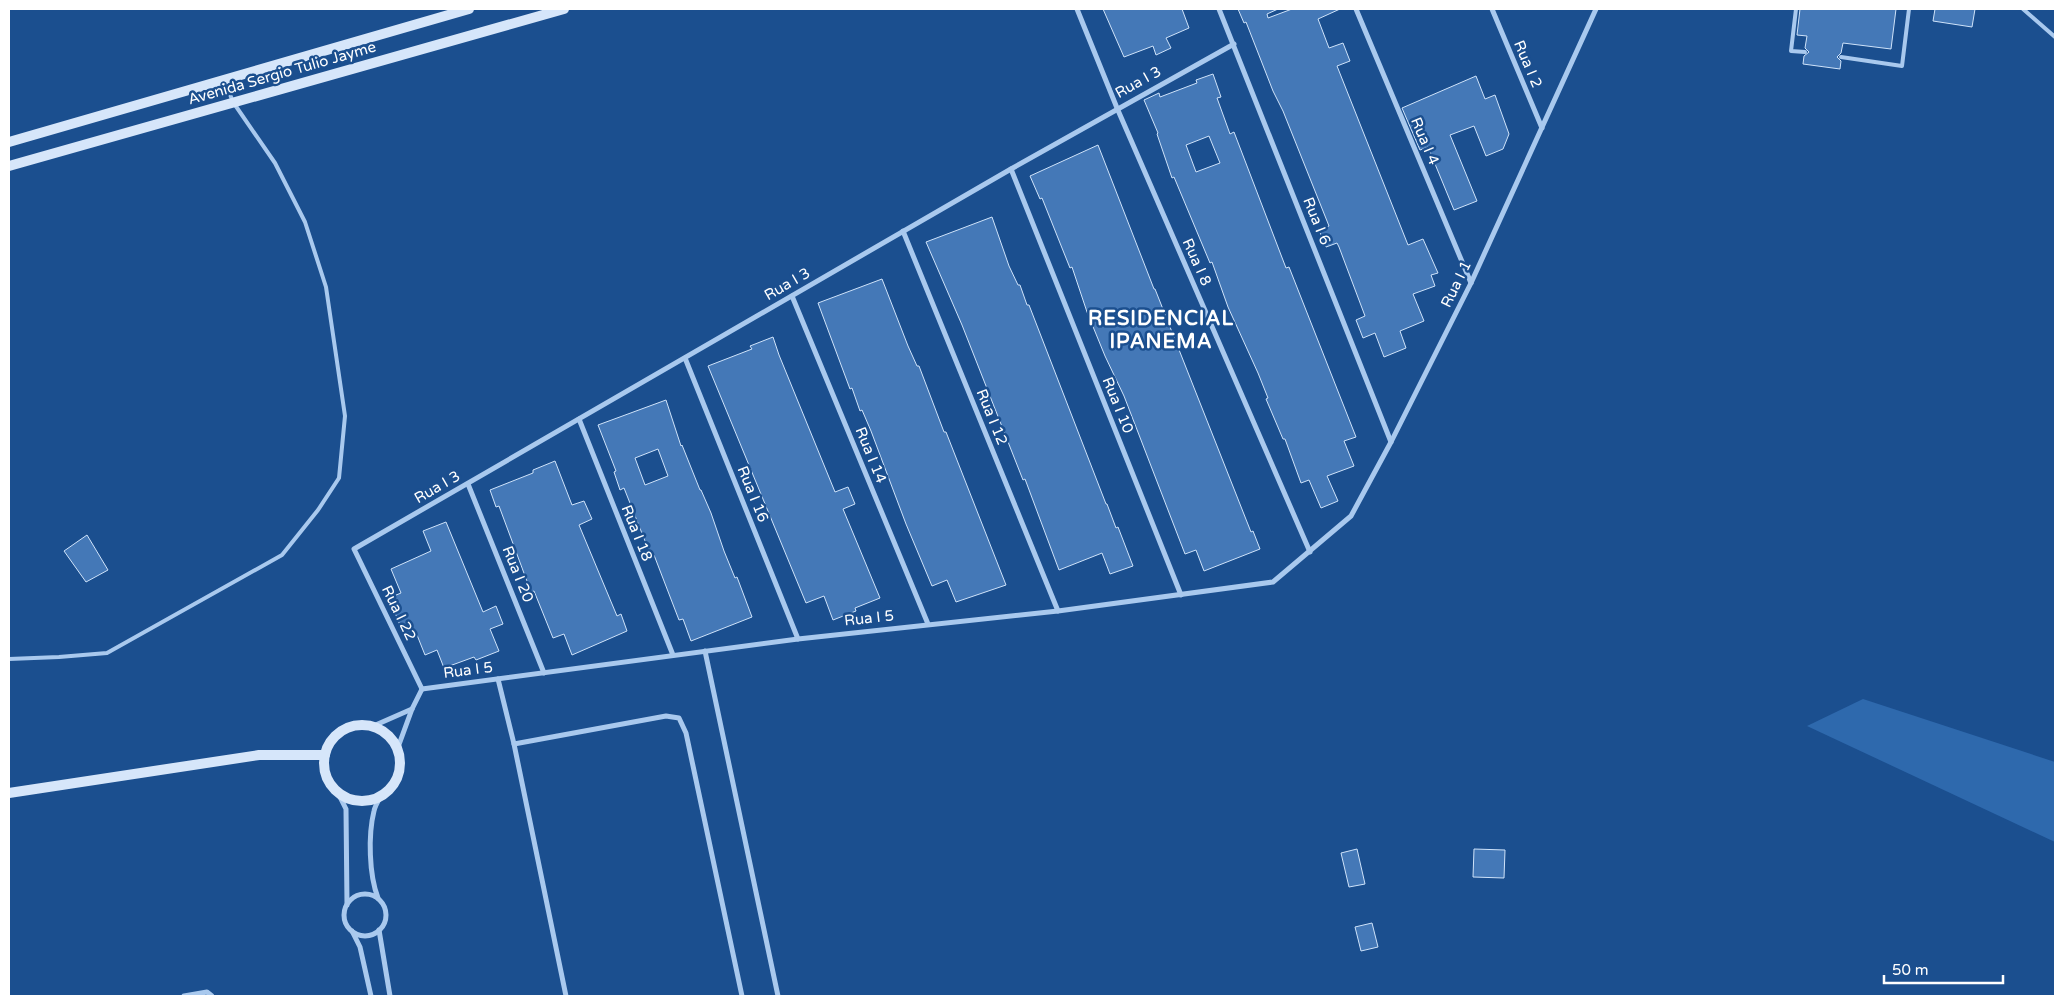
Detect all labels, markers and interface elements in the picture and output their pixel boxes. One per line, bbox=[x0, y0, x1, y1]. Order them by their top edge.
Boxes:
street label: Avenida Sergio Tulio Jayme bbox=[186, 38, 378, 108]
street label: Rua I 2 bbox=[1510, 38, 1546, 90]
street label: Rua I 3 bbox=[1112, 62, 1164, 102]
street label: Rua I 4 bbox=[1407, 115, 1443, 167]
street label: Rua I 6 bbox=[1299, 195, 1335, 247]
street label: Rua I 8 bbox=[1179, 236, 1215, 288]
street label: Rua I 1 bbox=[1437, 258, 1475, 310]
street label: Rua I 3 bbox=[761, 264, 813, 304]
district label: RESIDENCIAL IPANEMA bbox=[1088, 307, 1234, 354]
street label: Rua I 10 bbox=[1099, 374, 1137, 436]
street label: Rua I 12 bbox=[973, 386, 1011, 448]
street label: Rua I 14 bbox=[852, 424, 890, 486]
street label: Rua I 16 bbox=[734, 463, 772, 525]
street label: Rua I 3 bbox=[411, 467, 463, 507]
street label: Rua I 18 bbox=[618, 502, 656, 564]
street label: Rua I 20 bbox=[499, 543, 537, 605]
street label: Rua I 22 bbox=[378, 582, 420, 644]
street label: Rua I 5 bbox=[843, 606, 895, 630]
street label: Rua I 5 bbox=[442, 658, 494, 682]
scale bar bbox=[1884, 952, 2003, 984]
text: 50 m bbox=[1892, 961, 1929, 979]

